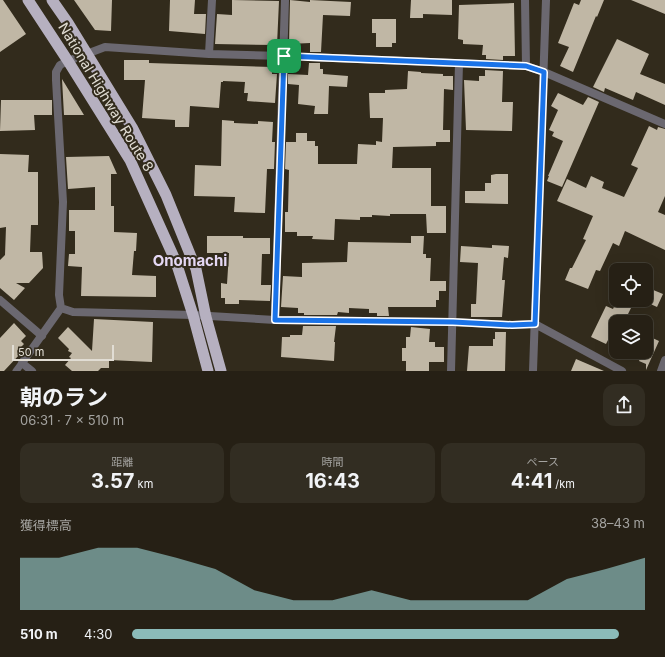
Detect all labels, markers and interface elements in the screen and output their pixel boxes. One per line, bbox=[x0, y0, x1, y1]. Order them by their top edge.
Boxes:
street label: National Highway Route 8 bbox=[55, 19, 158, 174]
pin bbox=[267, 39, 301, 73]
icon: arrive bbox=[273, 45, 295, 67]
district label: Onomachi bbox=[153, 251, 227, 270]
map controls bbox=[609, 263, 653, 359]
button: locate bbox=[609, 263, 653, 307]
button: layers bbox=[609, 315, 653, 359]
scale bar bbox=[12, 343, 114, 362]
text: 50 m bbox=[18, 345, 44, 359]
text: 朝のラン bbox=[20, 384, 108, 410]
button: share bbox=[603, 384, 645, 426]
text: 06:31 · 7 × 510 m bbox=[20, 412, 124, 428]
text: 距離 bbox=[111, 455, 133, 469]
text: 時間 bbox=[321, 455, 343, 469]
text: ペース bbox=[527, 455, 559, 469]
text: 3.57 bbox=[91, 469, 135, 493]
text: 16:43 bbox=[305, 469, 360, 493]
text: 4:41 bbox=[511, 469, 552, 493]
text: km bbox=[135, 477, 153, 491]
text: /km bbox=[552, 477, 575, 491]
text: 38–43 m bbox=[591, 515, 645, 531]
text: 獲得標高 bbox=[20, 517, 72, 533]
text: 510 m bbox=[20, 626, 58, 642]
text: 4:30 bbox=[84, 626, 112, 642]

